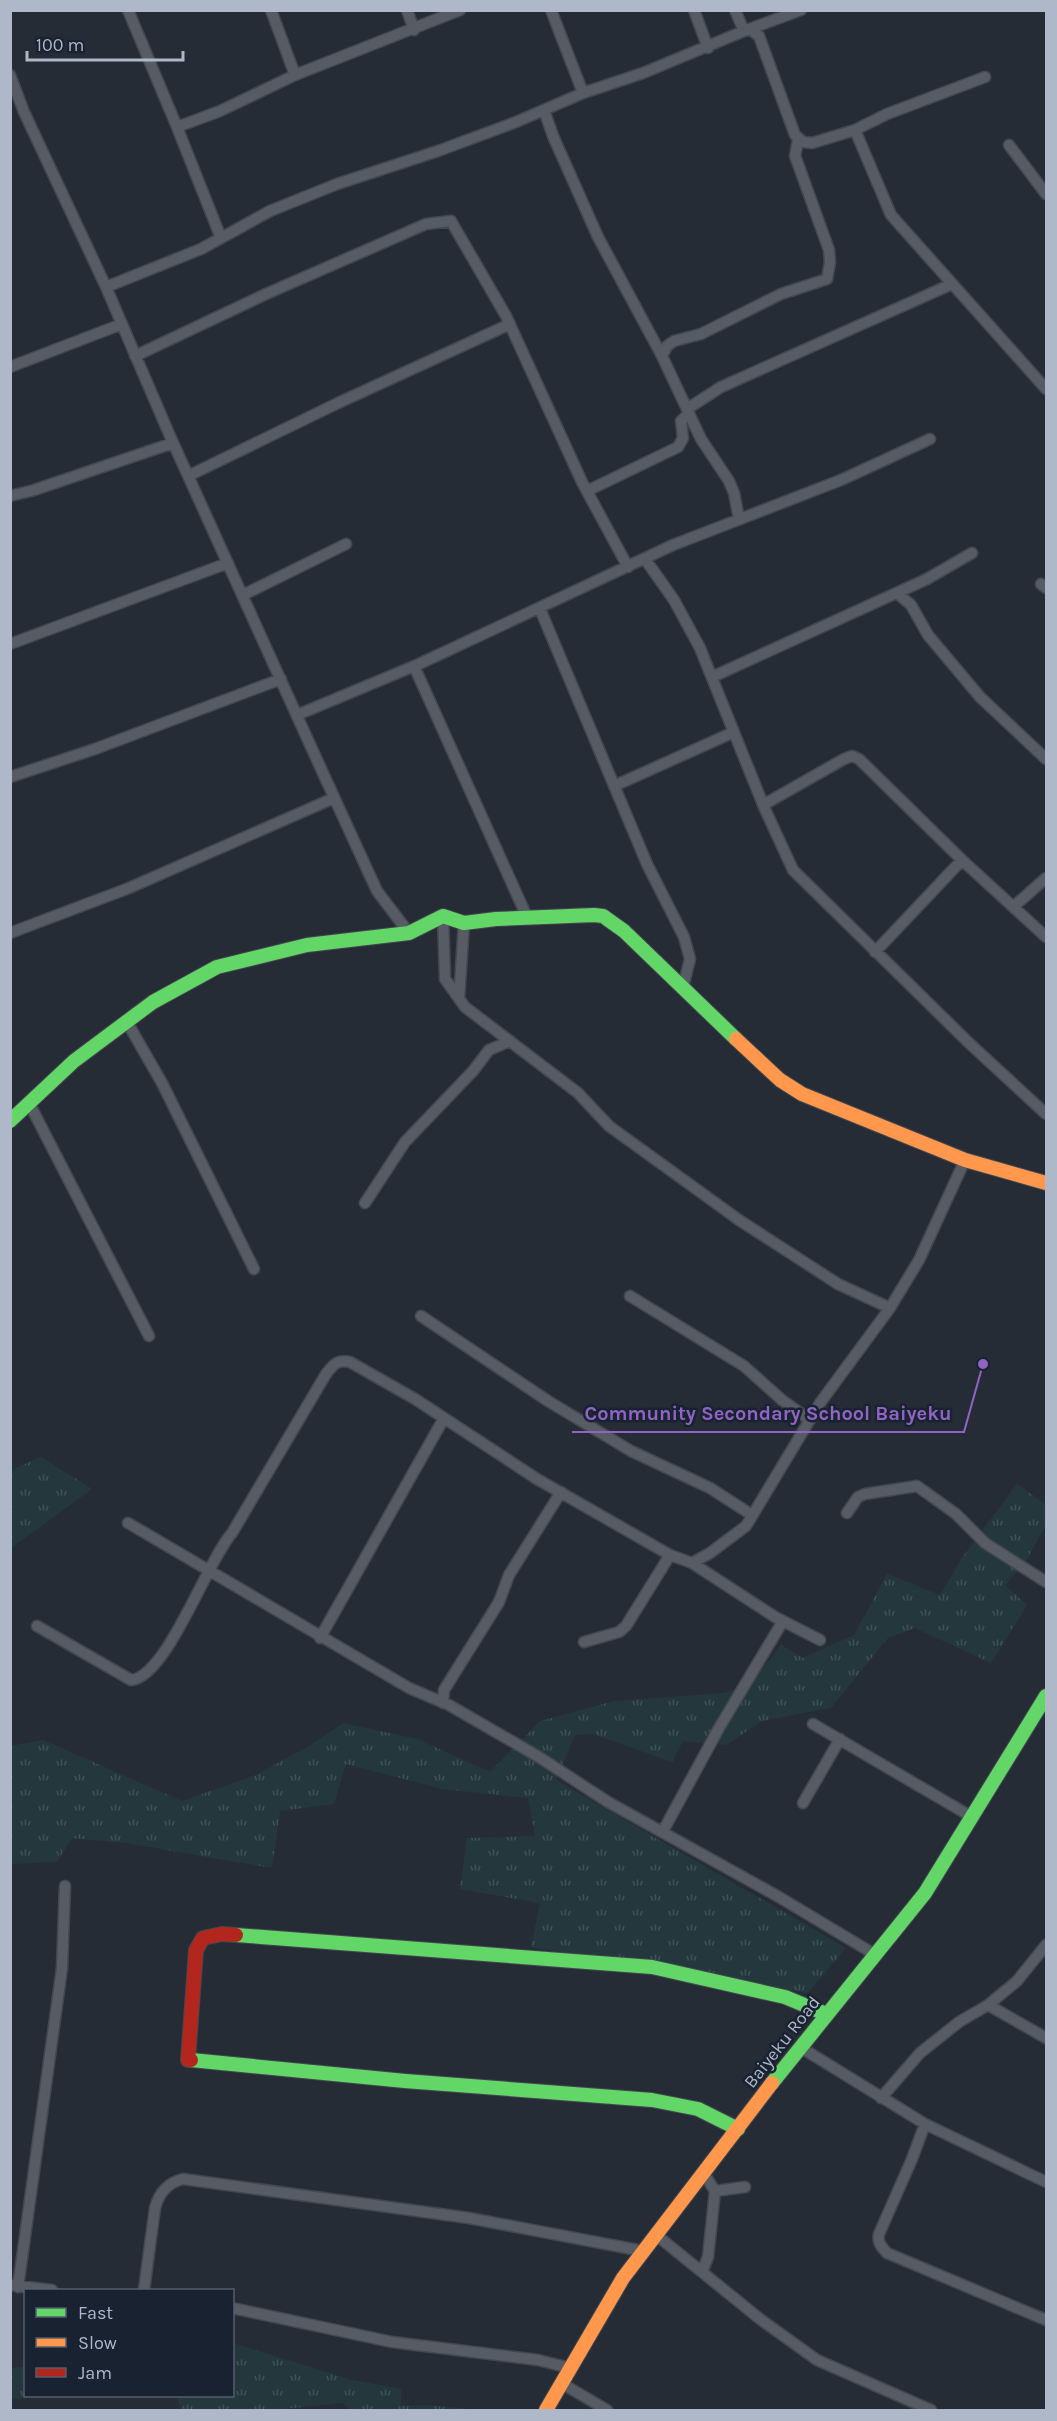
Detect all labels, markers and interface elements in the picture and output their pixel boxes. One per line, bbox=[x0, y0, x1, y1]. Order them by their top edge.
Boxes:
scale bar bbox=[27, 24, 183, 62]
text: 100 m bbox=[36, 34, 84, 56]
callout: Community Secondary School Baiyeku bbox=[572, 1394, 964, 1432]
text: Community Secondary School Baiyeku bbox=[584, 1402, 952, 1425]
street label: Baiyeku Road bbox=[739, 1992, 825, 2092]
legend bbox=[24, 2289, 234, 2397]
text: Fast bbox=[78, 2302, 113, 2324]
text: Slow bbox=[78, 2332, 117, 2354]
text: Jam bbox=[78, 2362, 112, 2384]

